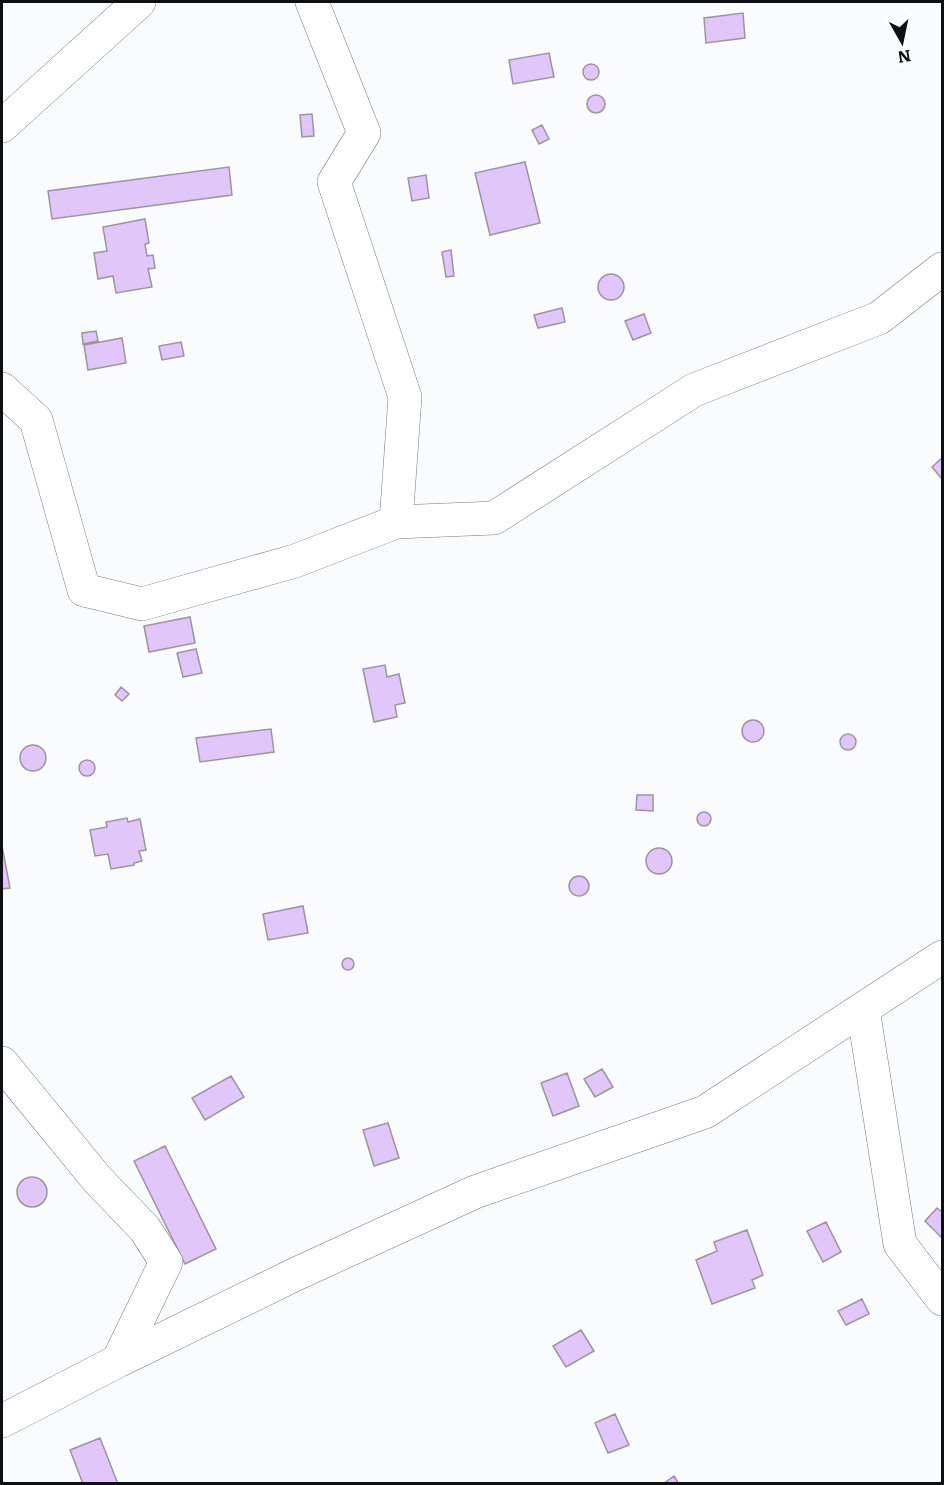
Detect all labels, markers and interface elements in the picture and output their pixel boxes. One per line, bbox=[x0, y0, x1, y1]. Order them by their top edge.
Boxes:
north arrow bbox=[872, 12, 932, 72]
text: N bbox=[896, 45, 913, 71]

